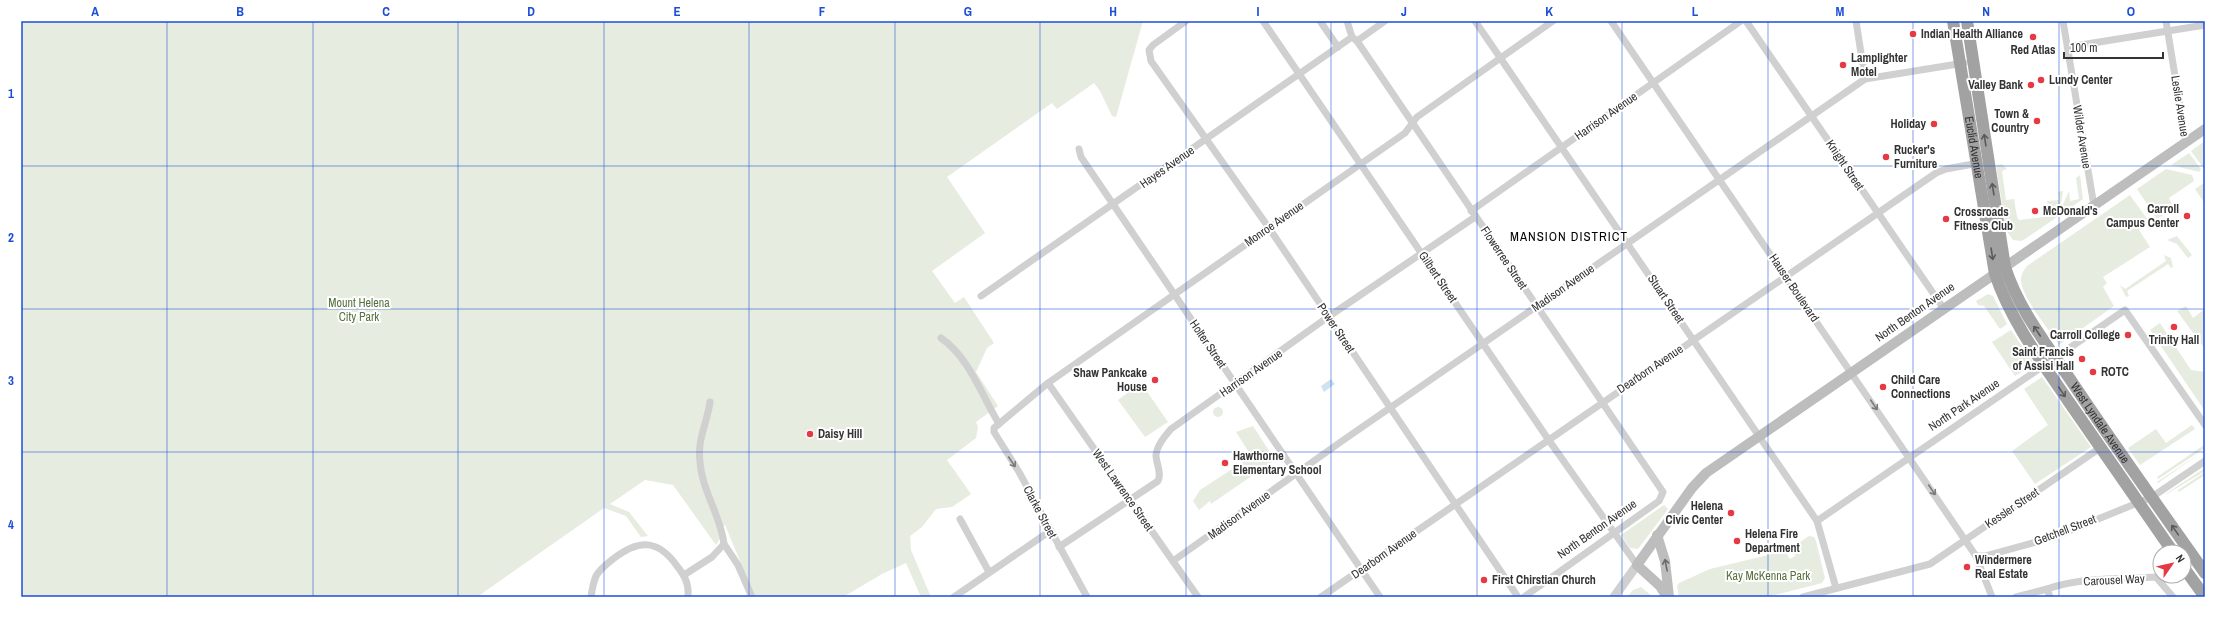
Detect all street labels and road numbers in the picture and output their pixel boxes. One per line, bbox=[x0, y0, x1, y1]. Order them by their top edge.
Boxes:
street label: Leslie Avenue bbox=[2167, 74, 2193, 138]
street label: Harrison Avenue bbox=[1571, 88, 1641, 144]
street label: Wilder Avenue bbox=[2069, 104, 2095, 170]
street label: Euclid Avenue bbox=[1961, 115, 1987, 180]
street label: Knight Street bbox=[1822, 137, 1868, 194]
street label: Hayes Avenue bbox=[1136, 142, 1198, 192]
street label: Monroe Avenue bbox=[1241, 198, 1307, 250]
street label: Flowerree Street bbox=[1477, 223, 1531, 293]
street label: Gilbert Street bbox=[1415, 248, 1461, 306]
street label: Hauser Boulevard bbox=[1765, 251, 1823, 325]
street label: Madison Avenue bbox=[1528, 260, 1598, 316]
street label: Stuart Street bbox=[1644, 272, 1688, 327]
street label: North Benton Avenue bbox=[1872, 279, 1958, 345]
street label: Power Street bbox=[1313, 300, 1359, 356]
street label: Holter Street bbox=[1186, 317, 1230, 372]
street label: Dearborn Avenue bbox=[1614, 341, 1686, 397]
street label: Harrison Avenue bbox=[1216, 345, 1286, 401]
street label: North Park Avenue bbox=[1925, 375, 2003, 435]
street label: West Lyndale Avenue bbox=[2067, 379, 2133, 467]
street label: West Lawrence Street bbox=[1089, 446, 1157, 534]
street label: Clarke Street bbox=[1019, 483, 1061, 541]
street label: Kessler Street bbox=[1982, 484, 2042, 532]
street label: Madison Avenue bbox=[1205, 487, 1273, 543]
street label: North Benton Avenue bbox=[1554, 496, 1640, 562]
street label: Getchell Street bbox=[2032, 511, 2098, 549]
street label: Dearborn Avenue bbox=[1348, 526, 1420, 582]
street label: Carousel Way bbox=[2083, 570, 2145, 590]

